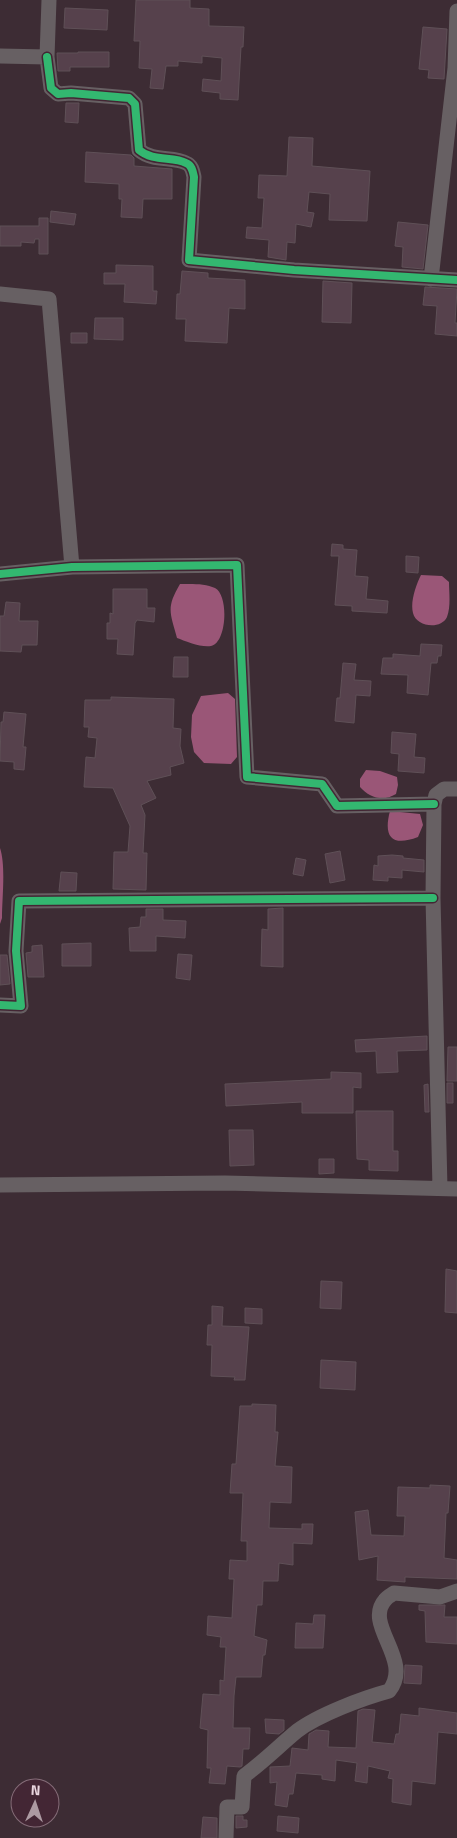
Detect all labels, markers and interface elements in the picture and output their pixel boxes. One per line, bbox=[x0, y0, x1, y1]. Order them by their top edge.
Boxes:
north arrow bbox=[10, 1778, 60, 1828]
text: N bbox=[30, 1779, 41, 1800]

